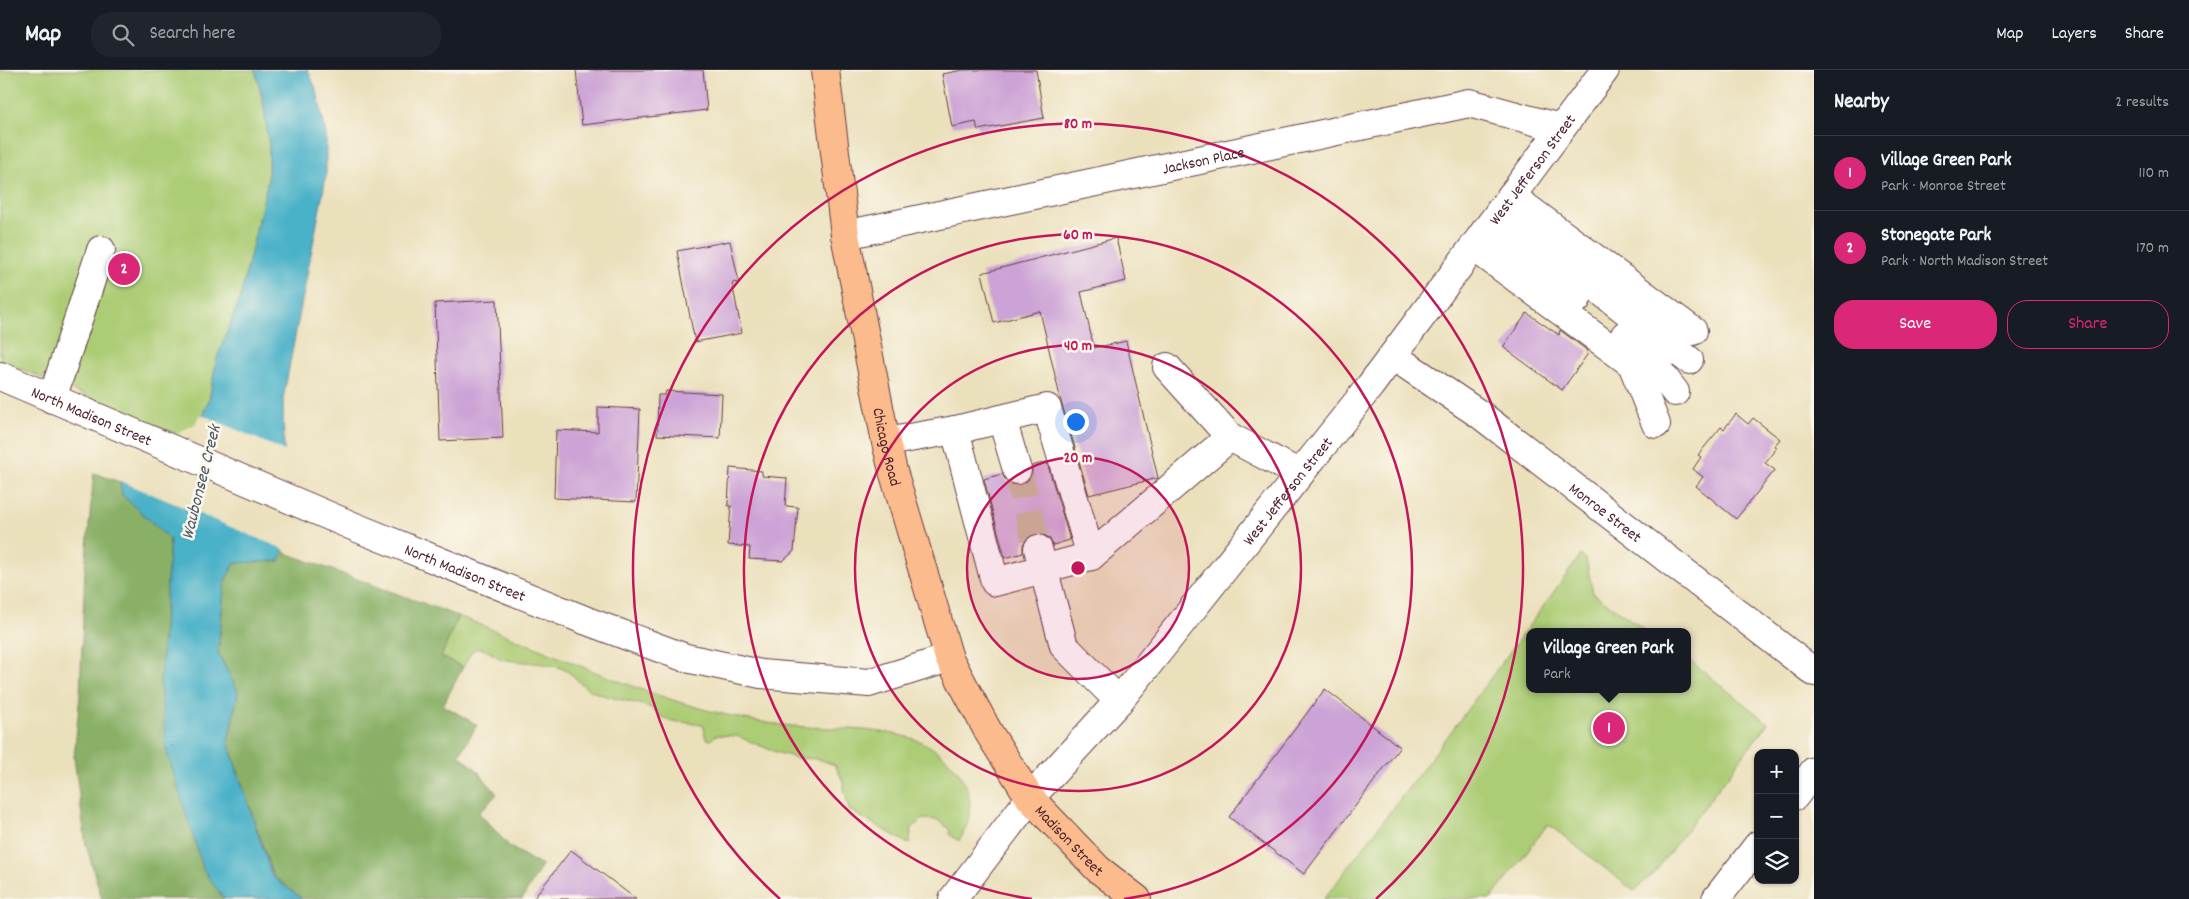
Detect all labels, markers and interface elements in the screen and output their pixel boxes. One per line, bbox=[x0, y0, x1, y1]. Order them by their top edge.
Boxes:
search box bbox=[91, 12, 441, 57]
text: Map bbox=[25, 18, 61, 52]
icon: search bbox=[109, 21, 137, 49]
text: Search here bbox=[149, 21, 235, 48]
text: Map bbox=[1996, 22, 2023, 47]
text: Layers bbox=[2051, 22, 2097, 47]
text: Share bbox=[2125, 22, 2164, 47]
text: Nearby bbox=[1834, 88, 1889, 118]
text: 2 results bbox=[2115, 91, 2169, 114]
street label: West Jefferson Street bbox=[1485, 110, 1582, 231]
text: 80 m bbox=[1064, 114, 1092, 136]
street label: Jackson Place bbox=[1160, 142, 1247, 182]
text: Village Green Park bbox=[1881, 148, 2011, 175]
text: 1 bbox=[1848, 162, 1852, 185]
text: 110 m bbox=[2139, 162, 2169, 185]
text: Park · Monroe Street bbox=[1881, 175, 2006, 198]
text: Stonegate Park bbox=[1881, 223, 1991, 250]
text: 60 m bbox=[1063, 225, 1093, 247]
text: 2 bbox=[1847, 237, 1854, 260]
text: 170 m bbox=[2136, 237, 2169, 260]
pin: 2 bbox=[108, 250, 140, 288]
text: Park · North Madison Street bbox=[1881, 250, 2048, 273]
button: Save bbox=[1834, 300, 1997, 349]
button: Share bbox=[2007, 300, 2169, 349]
text: 40 m bbox=[1064, 336, 1092, 358]
street label: North Madison Street bbox=[27, 382, 155, 453]
street label: Chicago Road bbox=[865, 406, 906, 489]
your location bbox=[1063, 409, 1089, 435]
water label: Waubonsee Creek bbox=[176, 421, 229, 542]
street label: West Jefferson Street bbox=[1238, 433, 1339, 551]
text: 20 m bbox=[1064, 448, 1092, 470]
street label: Monroe Street bbox=[1563, 478, 1646, 549]
street label: North Madison Street bbox=[400, 539, 529, 609]
centre of rings bbox=[1069, 559, 1087, 577]
popup bbox=[1526, 628, 1691, 693]
text: Village Green Park bbox=[1543, 636, 1674, 663]
text: Park bbox=[1543, 663, 1571, 686]
pin: 1 bbox=[1593, 709, 1625, 747]
map controls bbox=[1754, 749, 1799, 884]
button: + bbox=[1754, 749, 1799, 794]
button: − bbox=[1754, 794, 1799, 839]
street label: Madison Street bbox=[1028, 801, 1108, 883]
button: layers bbox=[1754, 839, 1799, 884]

